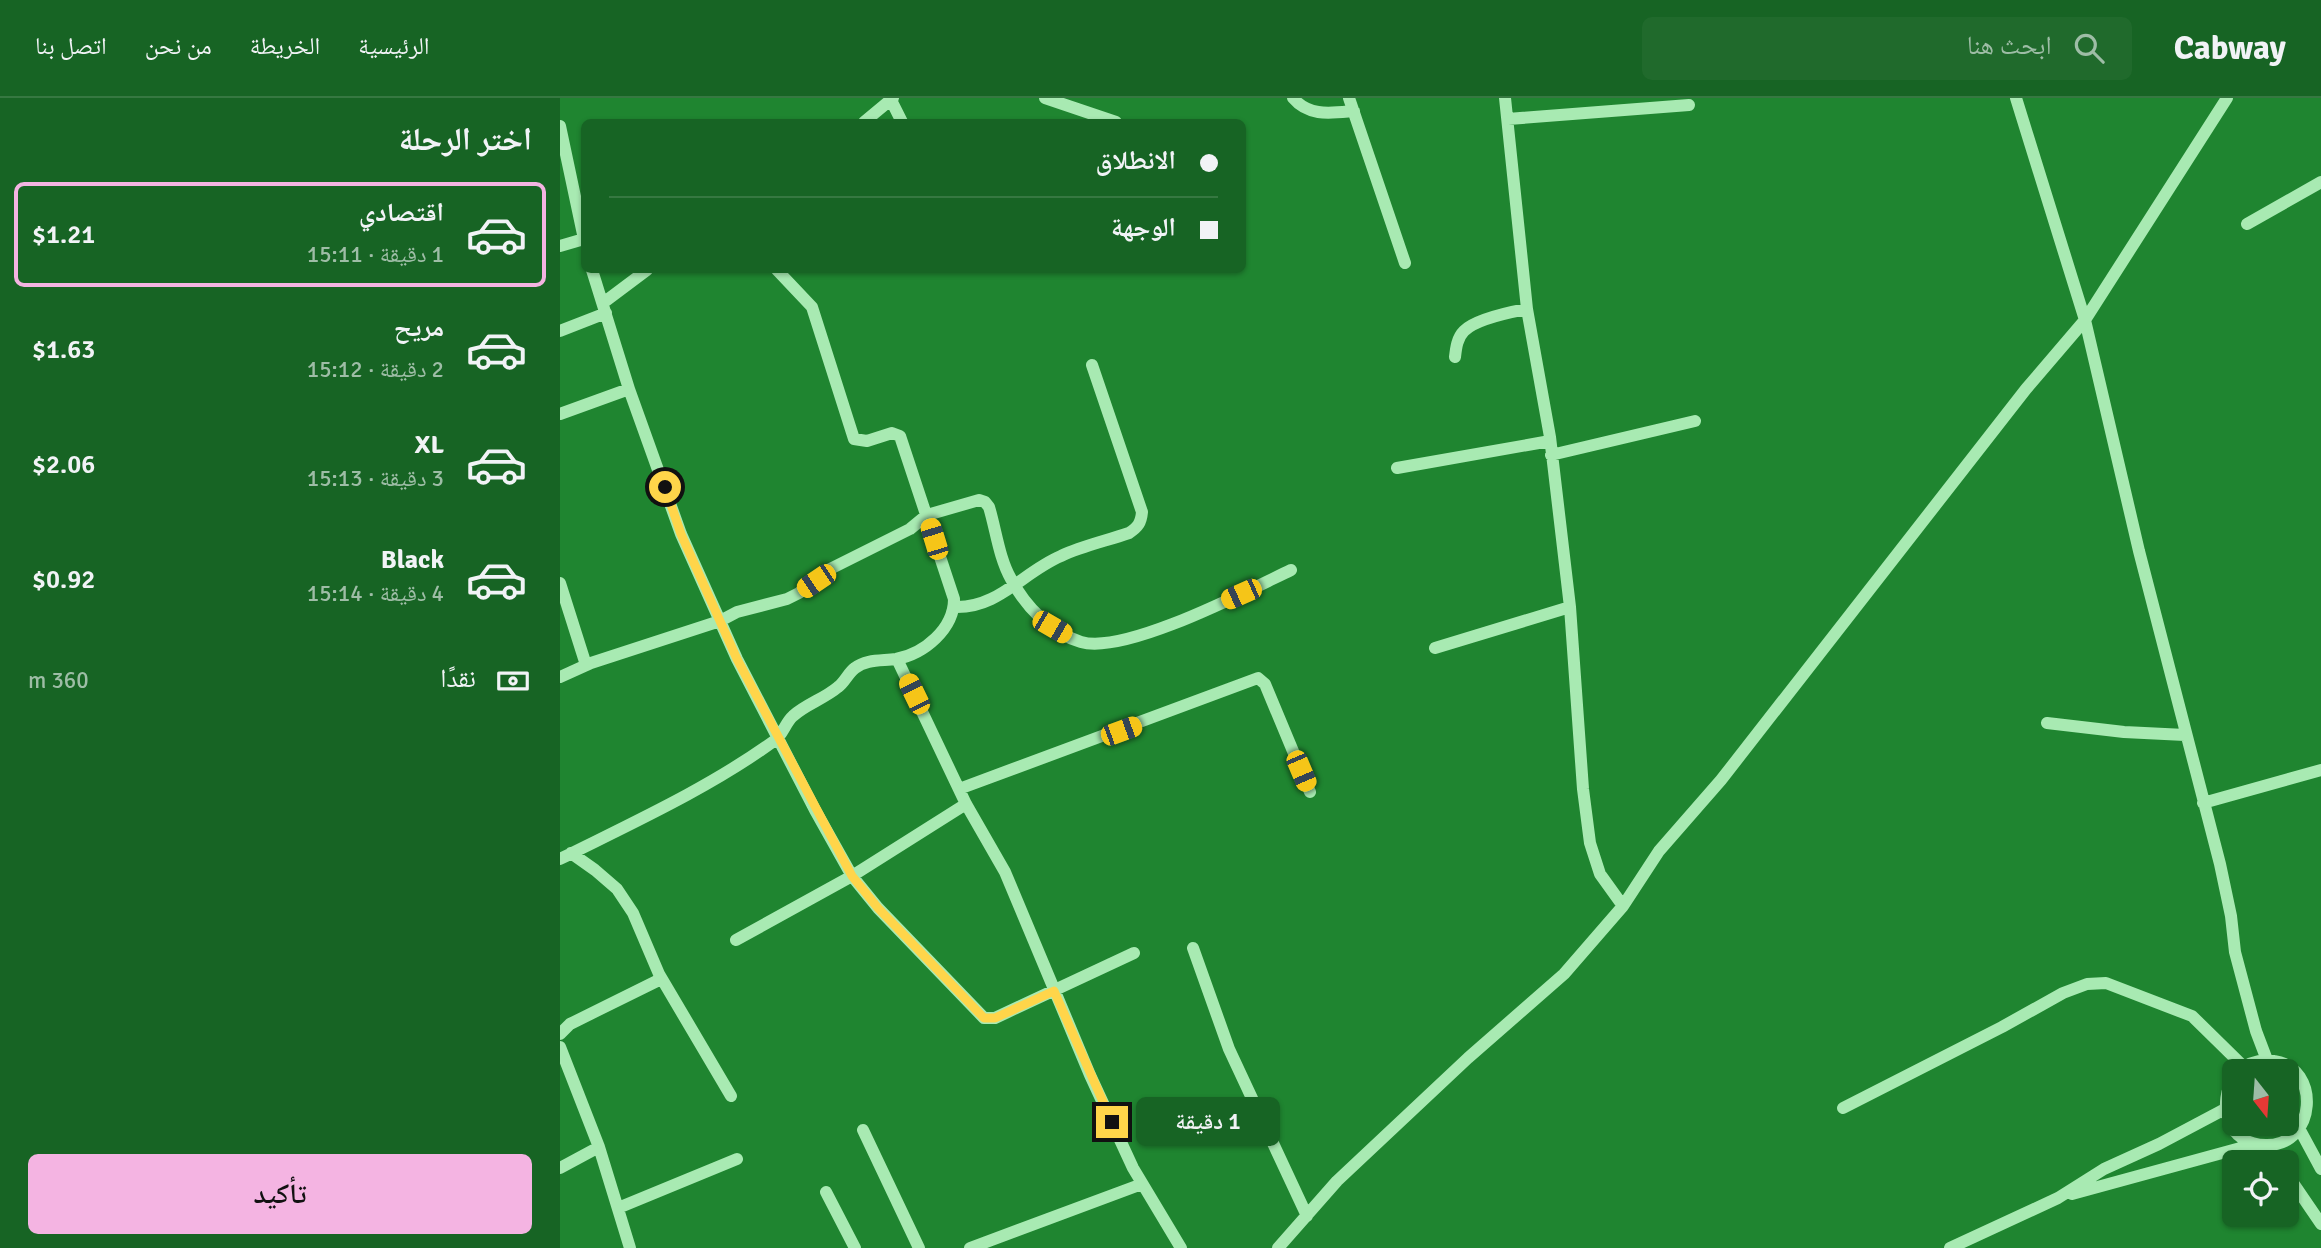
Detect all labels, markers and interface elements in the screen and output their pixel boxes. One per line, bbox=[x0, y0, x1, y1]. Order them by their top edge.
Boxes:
search box bbox=[1642, 17, 2132, 80]
text: Cabway bbox=[2174, 28, 2286, 69]
icon: search bbox=[2070, 29, 2108, 67]
text: ابحث هنا bbox=[1967, 30, 2052, 62]
text: اتصل بنا bbox=[35, 31, 107, 61]
text: من نحن bbox=[145, 31, 212, 61]
text: الخريطة bbox=[250, 31, 320, 61]
text: الرئيسية bbox=[358, 31, 429, 61]
text: اختر الرحلة bbox=[399, 120, 532, 159]
text: الانطلاق bbox=[1096, 145, 1176, 177]
text: اقتصادي bbox=[359, 197, 444, 229]
icon: car bbox=[465, 203, 528, 266]
text: الوجهة bbox=[1111, 212, 1176, 244]
text: $1.21 bbox=[32, 219, 95, 251]
text: 1 دقيقة · 15:11 bbox=[307, 240, 444, 269]
text: مريح bbox=[394, 312, 444, 344]
icon: car bbox=[465, 318, 528, 381]
text: $1.63 bbox=[32, 334, 95, 366]
text: 2 دقيقة · 15:12 bbox=[307, 355, 444, 384]
text: XL bbox=[414, 429, 444, 461]
icon: car bbox=[465, 433, 528, 496]
text: $2.06 bbox=[32, 449, 95, 481]
text: 3 دقيقة · 15:13 bbox=[307, 464, 444, 493]
route start bbox=[649, 471, 681, 503]
car bbox=[918, 516, 951, 562]
text: Black bbox=[381, 544, 444, 576]
icon: car bbox=[465, 548, 528, 611]
car bbox=[793, 561, 840, 601]
text: $0.92 bbox=[32, 564, 95, 596]
car bbox=[1218, 576, 1265, 612]
text: 4 دقيقة · 15:14 bbox=[307, 579, 444, 608]
car bbox=[1029, 607, 1076, 647]
icon: cash bbox=[494, 662, 532, 700]
text: نقدًا bbox=[440, 663, 476, 695]
text: 360 m bbox=[28, 666, 89, 695]
car bbox=[896, 671, 933, 717]
car bbox=[1098, 714, 1145, 748]
car bbox=[1284, 748, 1319, 794]
north arrow bbox=[2222, 1059, 2300, 1136]
map controls bbox=[2222, 1059, 2299, 1227]
callout: 1 دقيقة bbox=[1136, 1098, 1280, 1146]
route end bbox=[1096, 1106, 1128, 1138]
text: 1 دقيقة bbox=[1175, 1107, 1241, 1136]
button: locate bbox=[2222, 1150, 2299, 1227]
button: تأكيد bbox=[28, 1154, 532, 1234]

